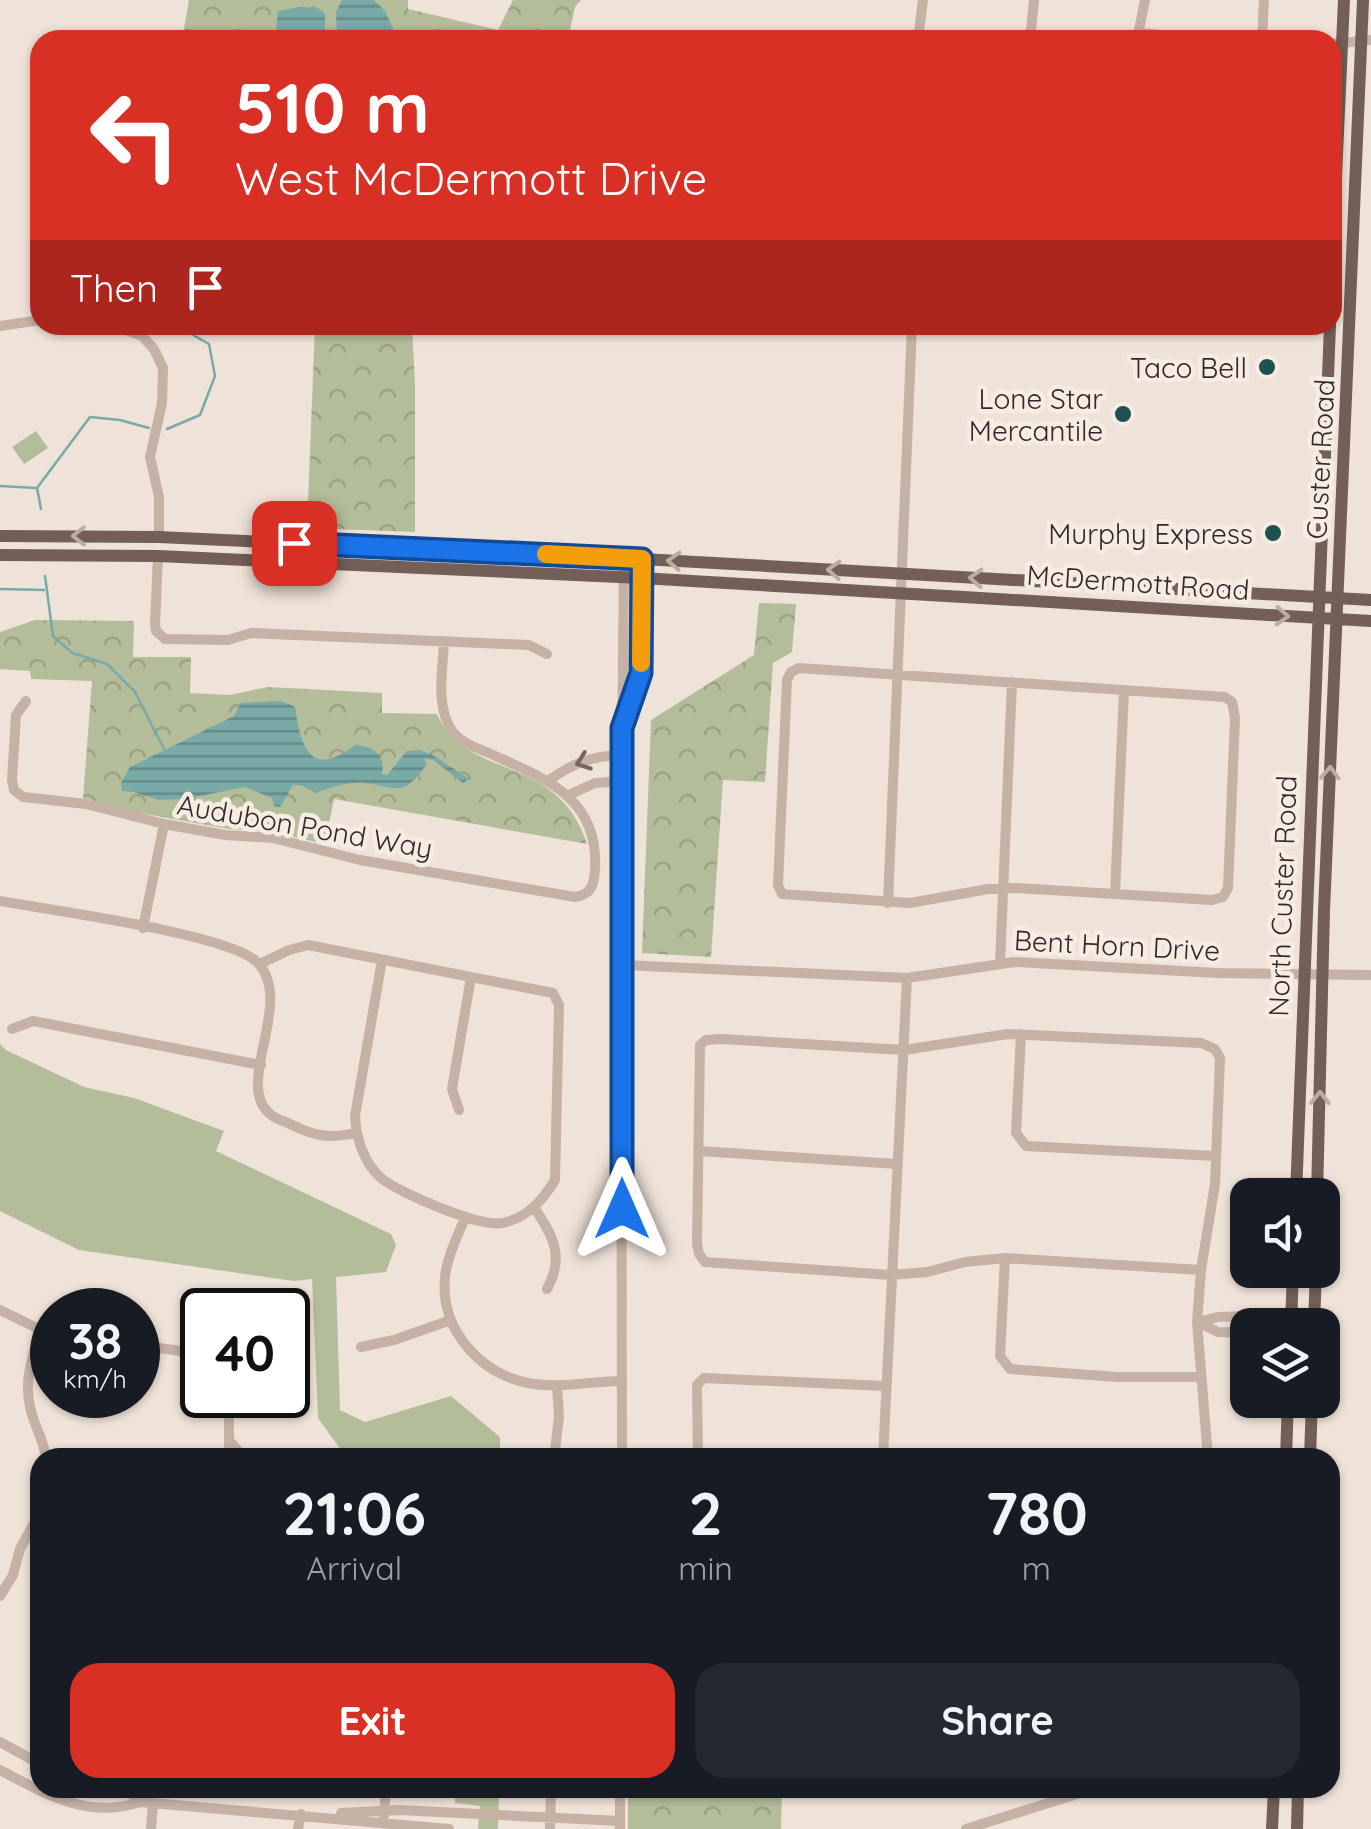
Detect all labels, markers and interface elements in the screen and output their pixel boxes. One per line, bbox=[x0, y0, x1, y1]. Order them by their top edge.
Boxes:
text: 510 m bbox=[235, 63, 430, 151]
icon: left bbox=[70, 70, 200, 200]
text: West McDermott Drive bbox=[235, 150, 707, 206]
icon: arrive bbox=[178, 260, 233, 315]
text: Then bbox=[70, 264, 158, 312]
place label: Taco Bell bbox=[1130, 350, 1247, 385]
marker: Taco Bell bbox=[1256, 356, 1278, 378]
street label: Custer Road bbox=[1298, 378, 1342, 540]
place label: Lone Star Mercantile bbox=[969, 381, 1103, 448]
marker: Lone Star Mercantile bbox=[1112, 403, 1134, 425]
pin bbox=[252, 501, 337, 586]
icon: arrive bbox=[267, 516, 322, 571]
place label: Murphy Express bbox=[1048, 516, 1253, 551]
marker: Murphy Express bbox=[1262, 522, 1284, 544]
one-way arrow bbox=[71, 525, 87, 546]
one-way arrow bbox=[666, 550, 682, 571]
street label: McDermott Road bbox=[1025, 557, 1251, 607]
one-way arrow bbox=[826, 560, 842, 581]
one-way arrow bbox=[967, 568, 983, 589]
one-way arrow bbox=[1275, 605, 1291, 626]
one-way arrow bbox=[575, 750, 593, 770]
one-way arrow bbox=[1319, 764, 1340, 780]
street label: North Custer Road bbox=[1260, 775, 1304, 1017]
street label: Audubon Pond Way bbox=[175, 786, 435, 866]
street label: Bent Horn Drive bbox=[1013, 922, 1221, 968]
one-way arrow bbox=[1309, 1089, 1330, 1105]
position arrow bbox=[570, 1157, 674, 1261]
map controls bbox=[1230, 1178, 1340, 1418]
button: sound bbox=[1230, 1178, 1340, 1288]
speed limit sign: 40 bbox=[180, 1288, 310, 1418]
button: layers bbox=[1230, 1308, 1340, 1418]
text: 38 bbox=[68, 1309, 122, 1372]
text: km/h bbox=[63, 1363, 127, 1394]
text: 21:06 bbox=[282, 1475, 426, 1550]
text: 2 bbox=[689, 1475, 723, 1550]
text: 780 bbox=[985, 1475, 1088, 1550]
text: Arrival bbox=[306, 1548, 402, 1588]
text: min bbox=[678, 1548, 733, 1588]
text: m bbox=[1022, 1548, 1051, 1588]
button: Exit bbox=[70, 1663, 675, 1778]
button: Share bbox=[695, 1663, 1300, 1778]

